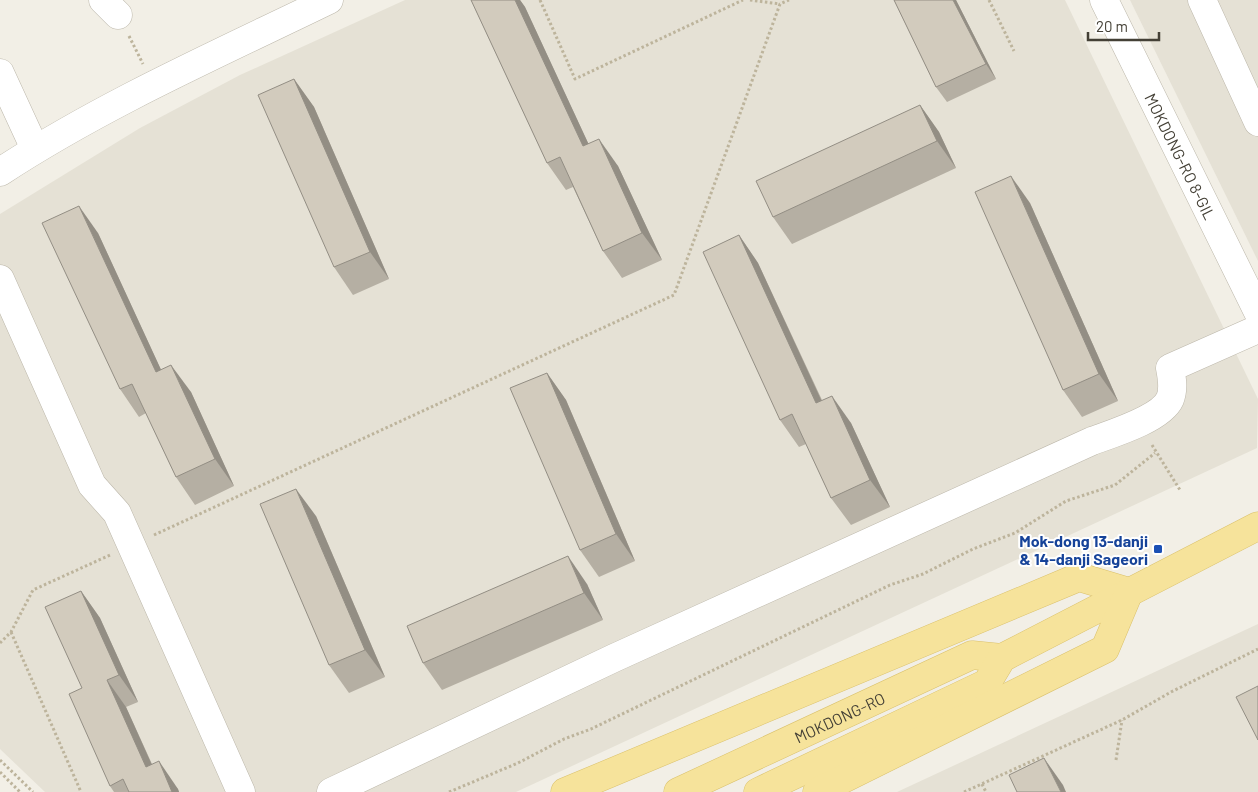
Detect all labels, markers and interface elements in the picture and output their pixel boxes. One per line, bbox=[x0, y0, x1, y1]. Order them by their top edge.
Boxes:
scale bar bbox=[1088, 10, 1159, 42]
text: 20 m bbox=[1096, 17, 1128, 35]
street label: MOKDONG-RO 8-GIL bbox=[1142, 90, 1220, 222]
place label: Mok-dong 13-danji & 14-danji Sageori bbox=[1019, 531, 1148, 568]
marker: Mok-dong 13-danji & 14-danji Sageori bbox=[1152, 543, 1164, 555]
street label: MOKDONG-RO bbox=[791, 688, 888, 746]

